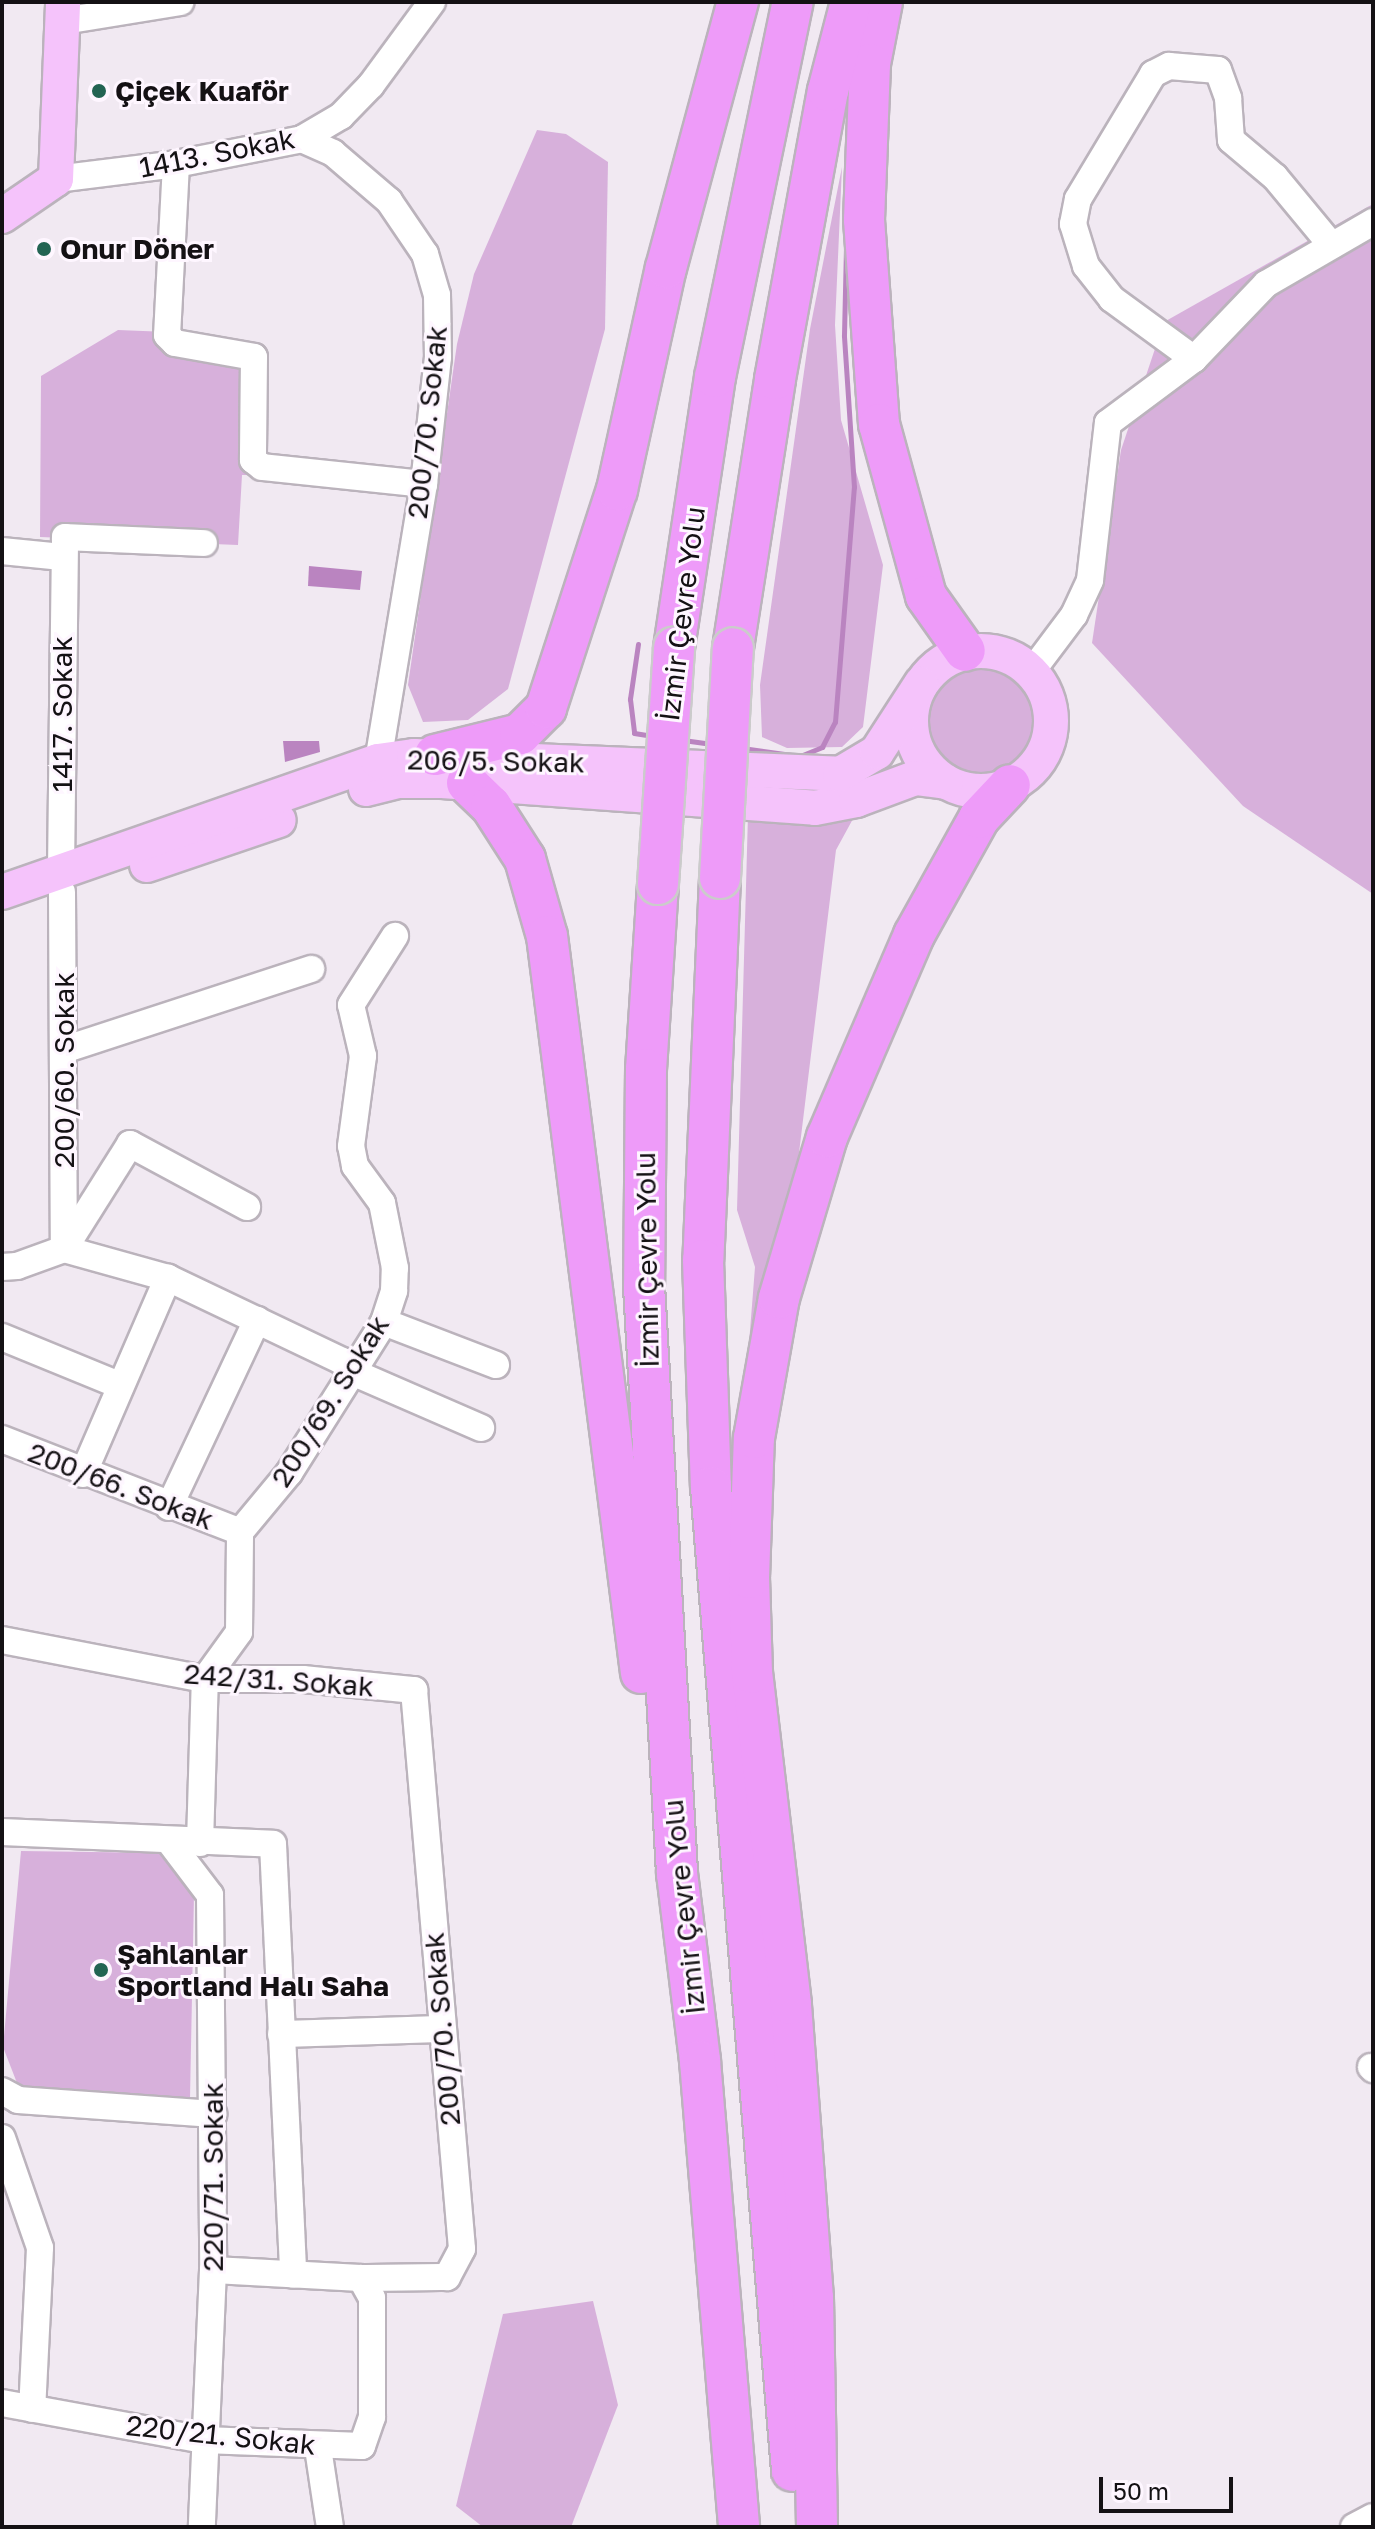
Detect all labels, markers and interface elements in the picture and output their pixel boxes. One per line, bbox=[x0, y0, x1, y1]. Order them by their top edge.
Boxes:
place label: Çiçek Kuaför bbox=[115, 74, 289, 108]
marker: Çiçek Kuaför bbox=[90, 82, 108, 100]
street label: 1413. Sokak bbox=[136, 121, 298, 185]
place label: Onur Döner bbox=[60, 232, 214, 266]
marker: Onur Döner bbox=[35, 240, 53, 258]
street label: 200/70. Sokak bbox=[400, 324, 454, 520]
street label: İzmir Çevre Yolu bbox=[652, 505, 712, 723]
street label: 1417. Sokak bbox=[45, 636, 79, 792]
street label: 206/5. Sokak bbox=[407, 743, 585, 779]
street label: 200/60. Sokak bbox=[47, 972, 81, 1168]
street label: İzmir Çevre Yolu bbox=[628, 1152, 666, 1368]
street label: 200/69. Sokak bbox=[264, 1309, 396, 1493]
street label: 200/66. Sokak bbox=[24, 1435, 218, 1537]
street label: 242/31. Sokak bbox=[183, 1657, 375, 1703]
street label: İzmir Çevre Yolu bbox=[656, 1798, 712, 2016]
street label: 200/70. Sokak bbox=[417, 1931, 467, 2127]
place label: Şahlanlar Sportland Halı Saha bbox=[117, 1937, 389, 2003]
marker: Şahlanlar Sportland Halı Saha bbox=[92, 1961, 110, 1979]
street label: 220/71. Sokak bbox=[196, 2083, 230, 2271]
street label: 220/21. Sokak bbox=[125, 2408, 317, 2462]
scale bar bbox=[1103, 2461, 1237, 2511]
text: 50 m bbox=[1113, 2476, 1169, 2505]

